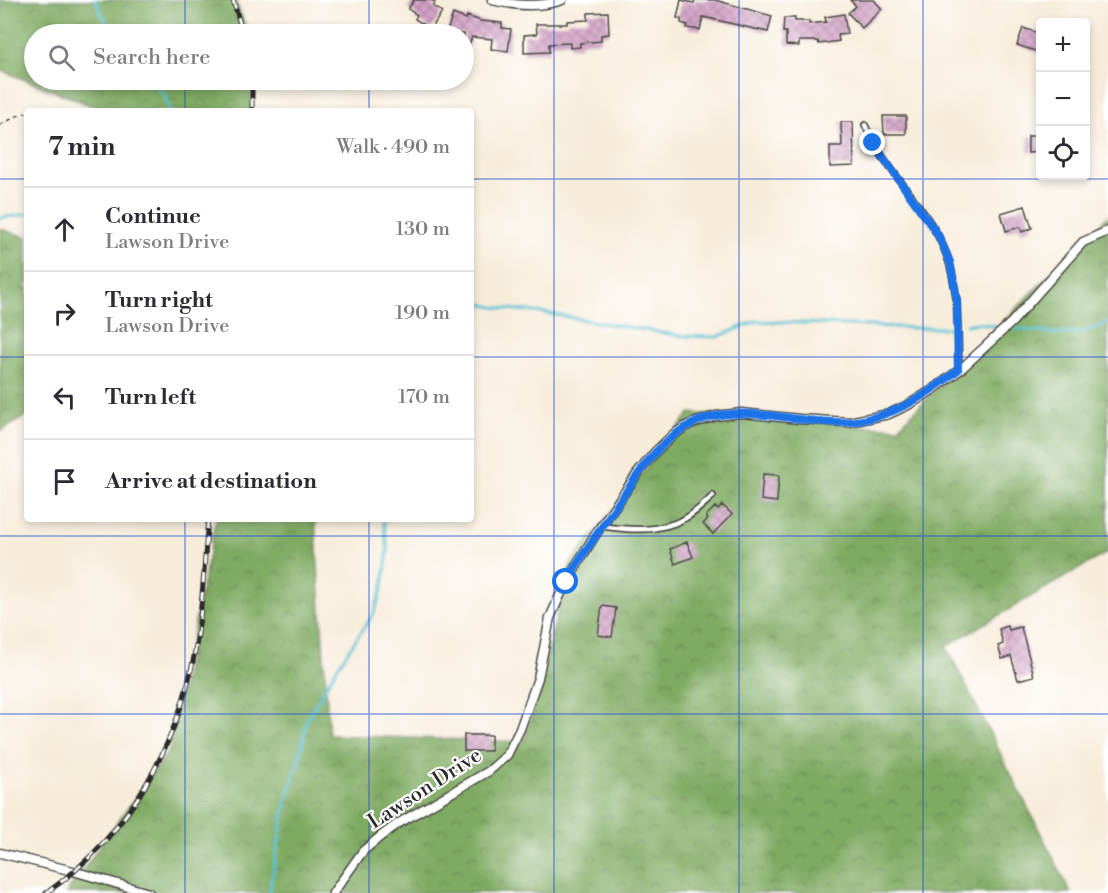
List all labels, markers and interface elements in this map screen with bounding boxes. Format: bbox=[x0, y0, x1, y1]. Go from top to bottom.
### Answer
map controls bbox=[1036, 18, 1090, 180]
button: + bbox=[1036, 18, 1090, 72]
search box bbox=[24, 24, 474, 90]
icon: search bbox=[45, 41, 78, 74]
text: Search here bbox=[93, 44, 210, 71]
button: − bbox=[1036, 72, 1090, 126]
button: locate bbox=[1036, 126, 1090, 180]
route end bbox=[859, 129, 885, 155]
text: 7 min bbox=[48, 131, 115, 163]
text: Walk · 490 m bbox=[336, 135, 450, 160]
text: Continue bbox=[105, 203, 201, 230]
icon: ahead bbox=[48, 213, 81, 246]
text: 130 m bbox=[395, 217, 450, 242]
text: Lawson Drive bbox=[105, 230, 229, 255]
text: Turn right bbox=[105, 287, 213, 314]
icon: right bbox=[48, 297, 81, 330]
text: 190 m bbox=[395, 301, 450, 326]
text: Lawson Drive bbox=[105, 314, 229, 339]
icon: left bbox=[48, 381, 81, 414]
text: Turn left bbox=[105, 384, 196, 411]
text: 170 m bbox=[398, 385, 450, 410]
icon: arrive bbox=[48, 465, 81, 498]
text: Arrive at destination bbox=[105, 468, 317, 495]
route start bbox=[552, 568, 578, 594]
street label: Lawson Drive bbox=[363, 743, 487, 835]

